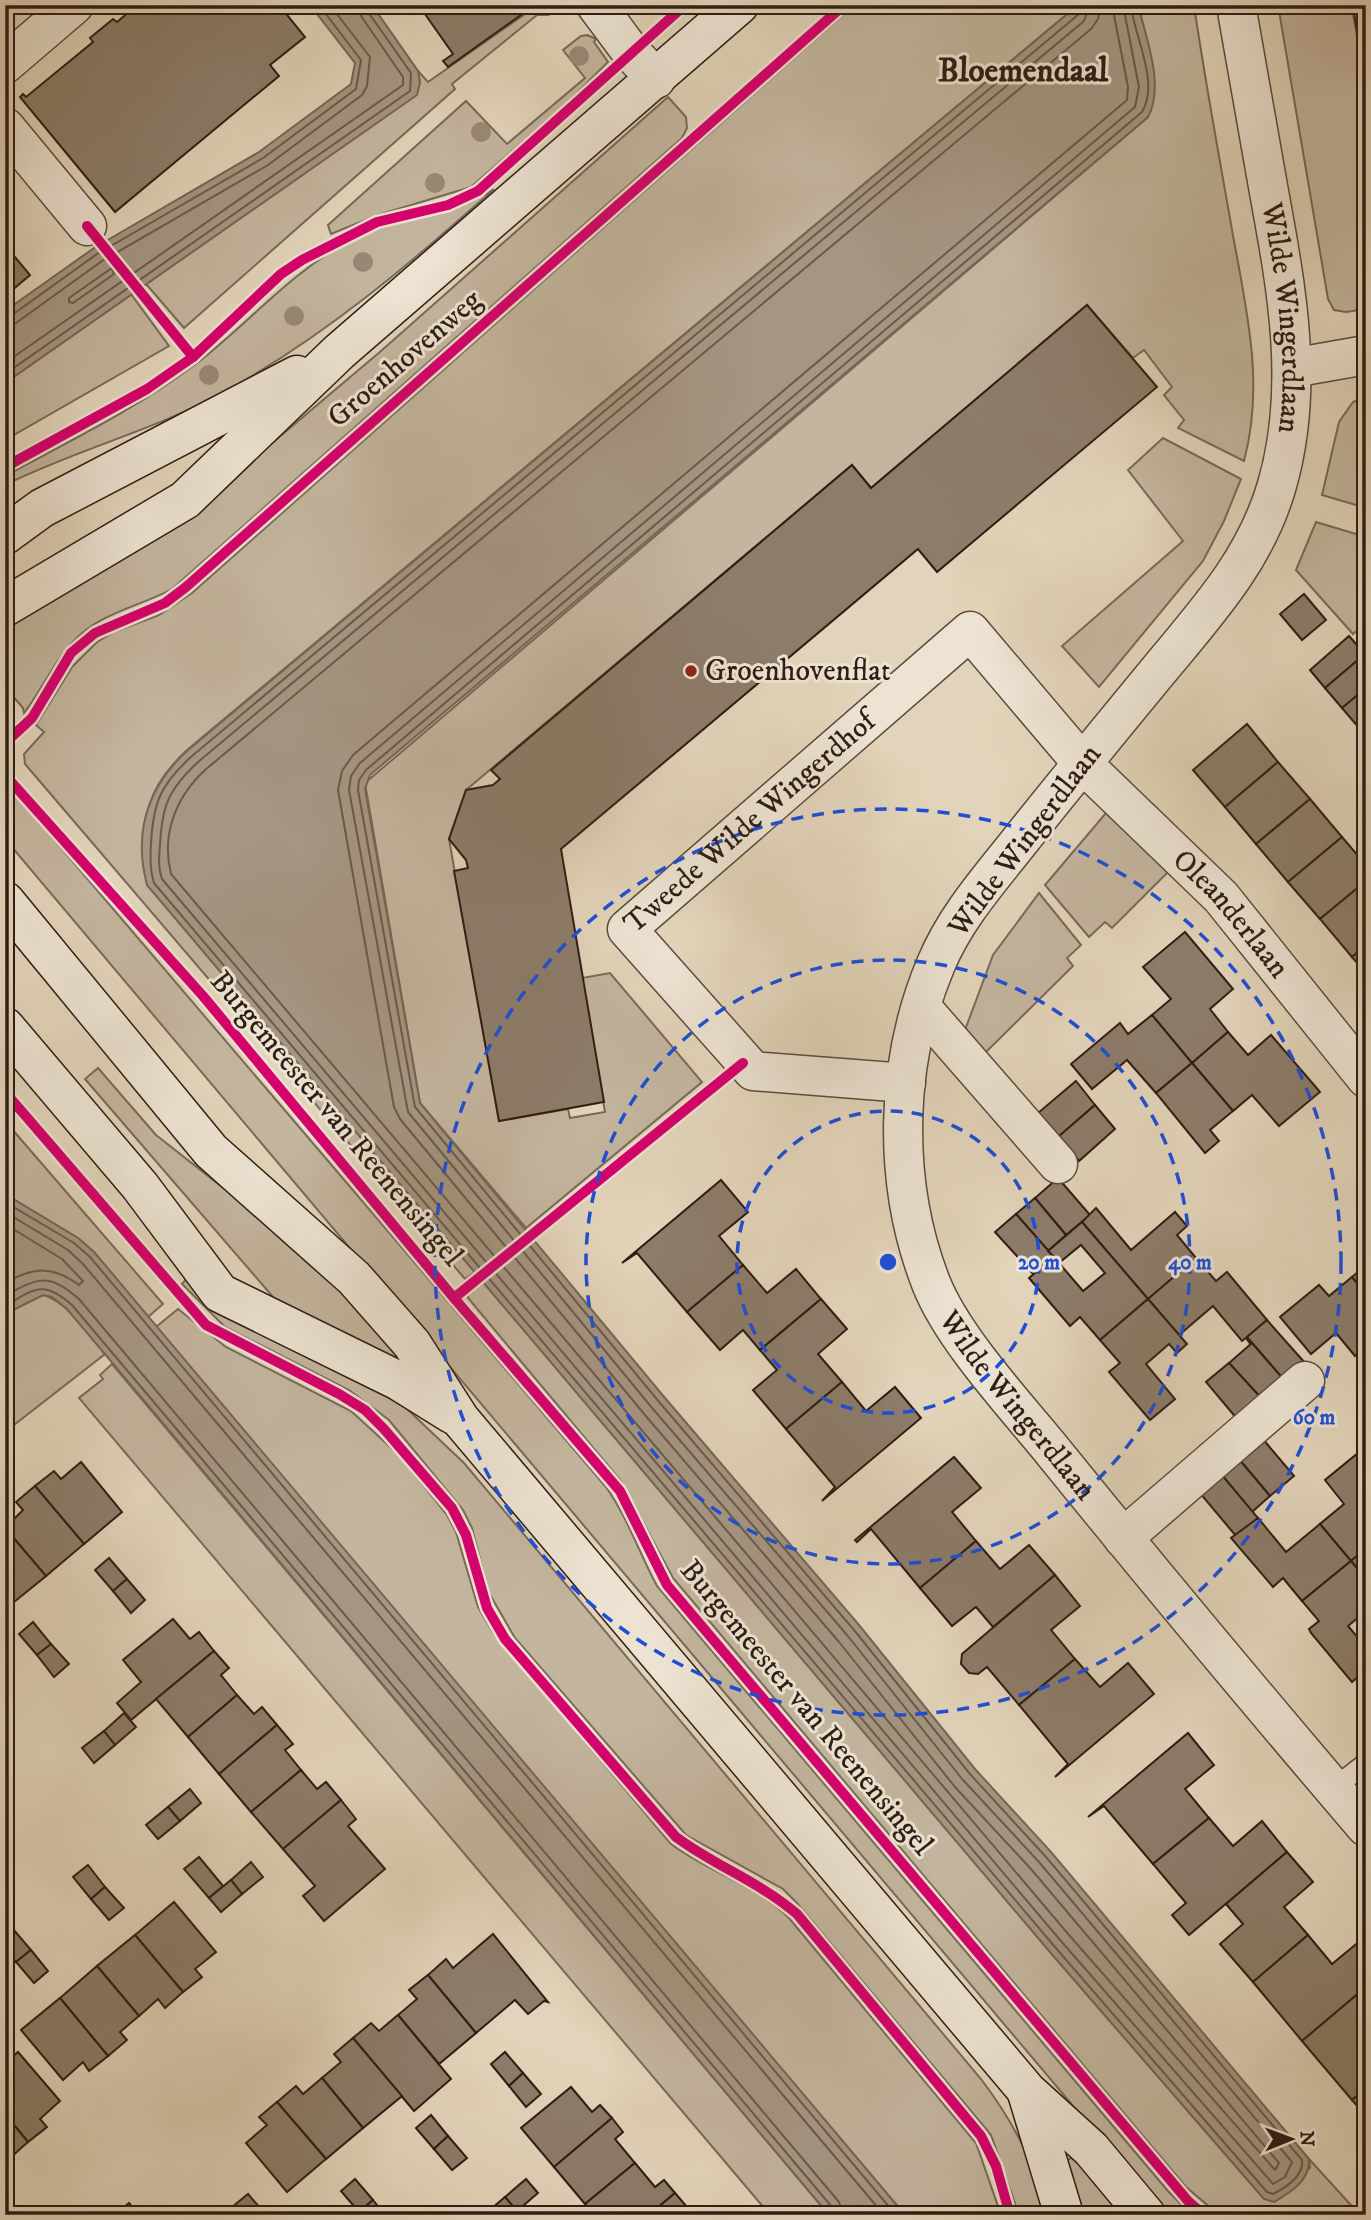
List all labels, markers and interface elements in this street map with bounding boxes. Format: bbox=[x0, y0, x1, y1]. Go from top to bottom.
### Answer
district label: Bloemendaal bbox=[938, 51, 1109, 92]
street label: Wilde Wingerdlaan bbox=[1253, 199, 1310, 436]
street label: Groenhovenweg bbox=[320, 282, 490, 436]
place label: Groenhovenflat bbox=[705, 653, 891, 690]
marker: Groenhovenflat bbox=[683, 663, 699, 679]
street label: Tweede Wilde Wingerdhof bbox=[616, 700, 887, 942]
street label: Wilde Wingerdlaan bbox=[940, 737, 1110, 946]
street label: Oleanderlaan bbox=[1165, 842, 1297, 986]
street label: Burgemeester van Reenensingel bbox=[201, 964, 471, 1274]
centre of rings bbox=[876, 1250, 900, 1274]
text: 20 m bbox=[1018, 1250, 1060, 1276]
text: 40 m bbox=[1168, 1250, 1212, 1276]
street label: Wilde Wingerdlaan bbox=[930, 1303, 1104, 1508]
text: 60 m bbox=[1293, 1405, 1335, 1431]
street label: Burgemeester van Reenensingel bbox=[671, 1553, 941, 1863]
north arrow bbox=[1256, 2104, 1326, 2174]
text: N bbox=[1295, 2131, 1318, 2147]

